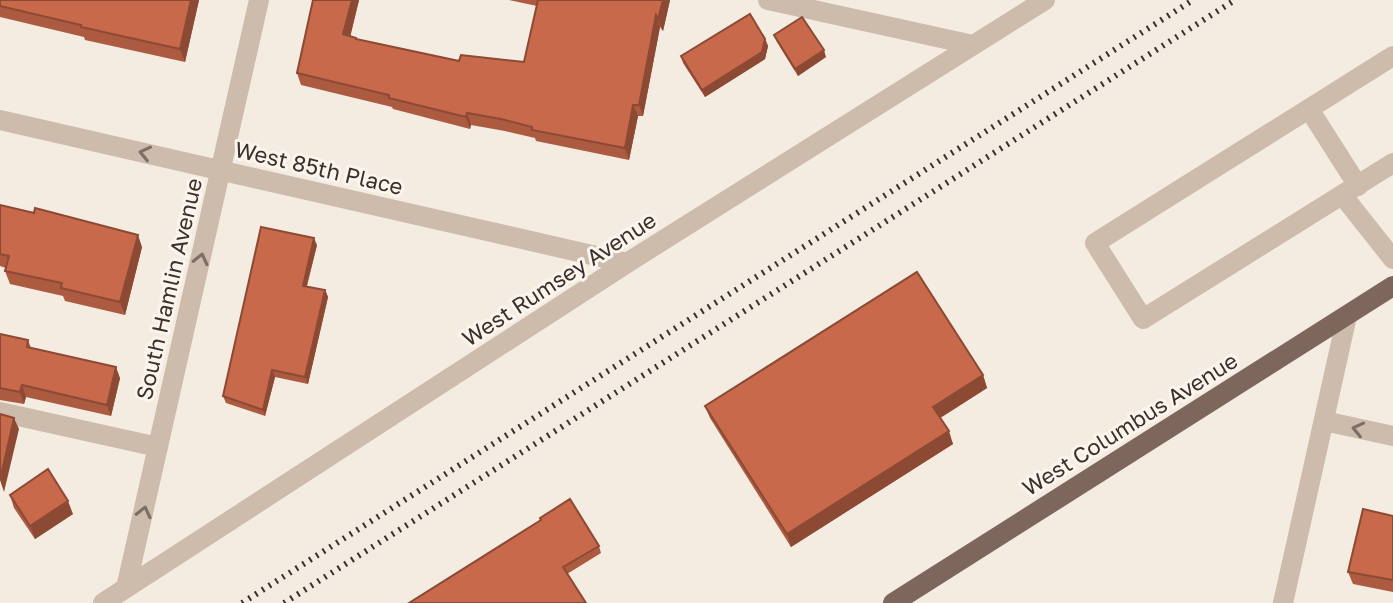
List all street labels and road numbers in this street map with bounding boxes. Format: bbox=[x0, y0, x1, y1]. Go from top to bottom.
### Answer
street label: West 85th Place bbox=[232, 135, 406, 200]
street label: South Hamlin Avenue bbox=[130, 175, 207, 402]
street label: West Rumsey Avenue bbox=[457, 206, 661, 351]
street label: West Columbus Avenue bbox=[1017, 346, 1242, 501]

